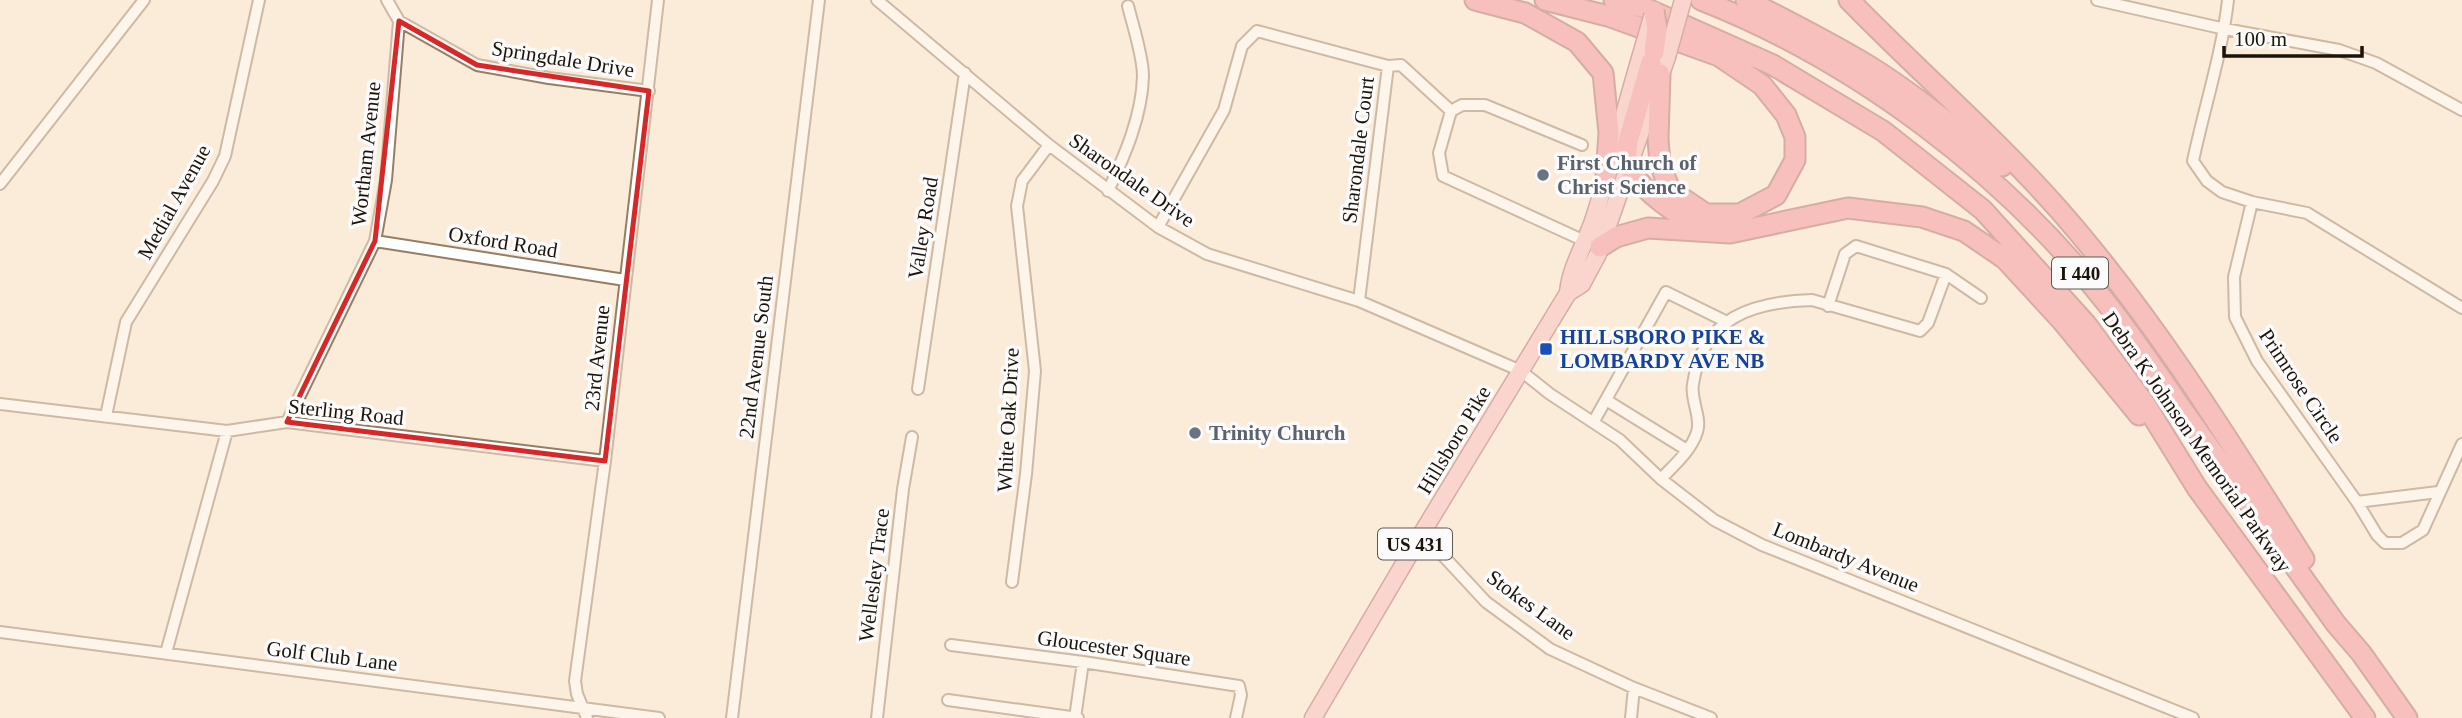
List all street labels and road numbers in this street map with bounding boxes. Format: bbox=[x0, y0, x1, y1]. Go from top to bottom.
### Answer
street label: Springdale Drive bbox=[490, 36, 636, 82]
street label: Sharondale Court bbox=[1337, 75, 1379, 225]
street label: Wortham Avenue bbox=[346, 80, 386, 228]
street label: Sharondale Drive bbox=[1065, 128, 1199, 232]
street label: Medial Avenue bbox=[133, 141, 215, 263]
street label: Valley Road bbox=[903, 175, 943, 281]
street label: Oxford Road bbox=[447, 222, 560, 263]
road number: I 440 bbox=[2052, 258, 2108, 288]
street label: 22nd Avenue South bbox=[734, 274, 778, 440]
street label: 23rd Avenue bbox=[580, 304, 614, 412]
street label: Debra K Johnson Memorial Parkway bbox=[2098, 307, 2297, 577]
street label: Primrose Circle bbox=[2254, 324, 2348, 448]
street label: White Oak Drive bbox=[992, 347, 1024, 493]
street label: Hillsboro Pike bbox=[1412, 382, 1496, 498]
street label: Sterling Road bbox=[287, 394, 405, 430]
street label: Wellesley Trace bbox=[854, 507, 894, 643]
street label: Lombardy Avenue bbox=[1769, 517, 1923, 597]
road number: US 431 bbox=[1378, 528, 1452, 559]
street label: Stokes Lane bbox=[1482, 565, 1580, 645]
street label: Gloucester Square bbox=[1036, 625, 1192, 671]
street label: Golf Club Lane bbox=[265, 636, 399, 676]

